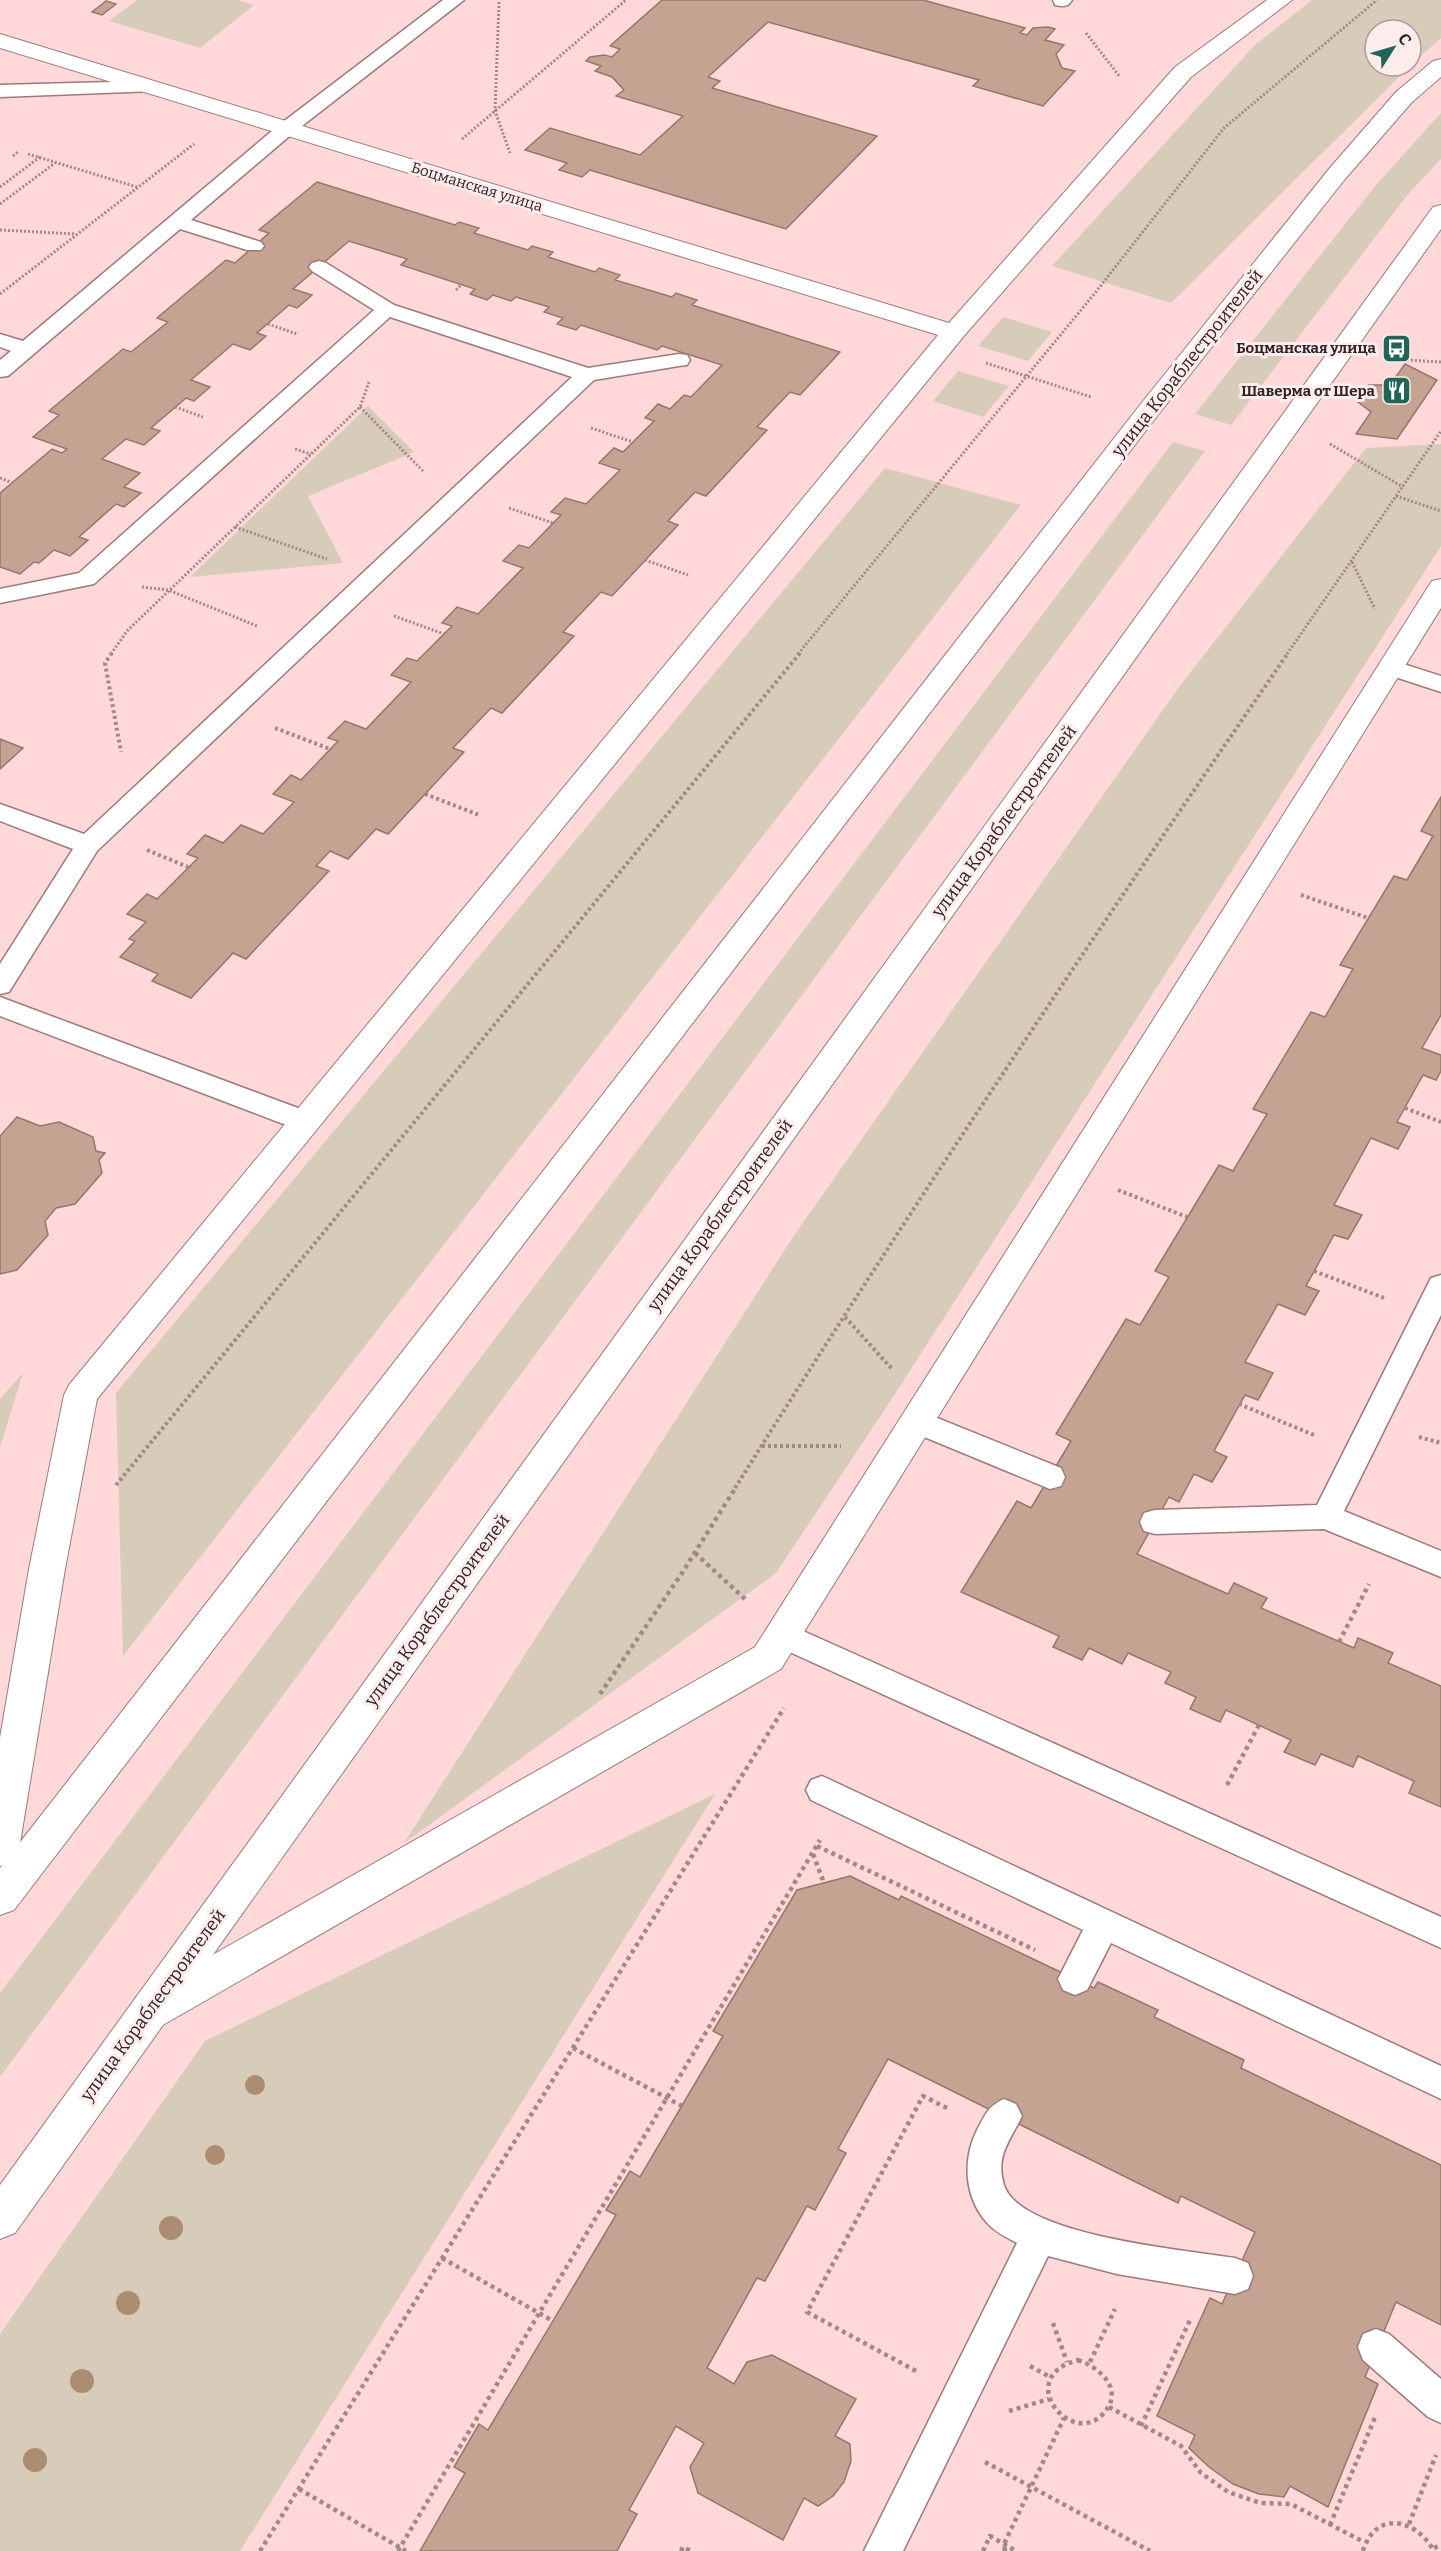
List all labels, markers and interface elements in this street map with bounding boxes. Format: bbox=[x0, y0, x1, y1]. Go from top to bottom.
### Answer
north arrow bbox=[1363, 18, 1423, 78]
text: С bbox=[1394, 30, 1415, 49]
street label: Боцманская улица bbox=[409, 158, 545, 216]
street label: улица Кораблестроителей bbox=[1106, 265, 1267, 462]
bus stop icon: Боцманская улица bbox=[1381, 332, 1413, 364]
place label: Боцманская улица bbox=[1236, 339, 1377, 357]
restaurant icon: Шаверма от Шера bbox=[1380, 375, 1412, 407]
place label: Шаверма от Шера bbox=[1241, 382, 1376, 400]
street label: улица Кораблестроителей bbox=[926, 721, 1081, 922]
street label: улица Кораблестроителей bbox=[642, 1115, 797, 1316]
street label: улица Кораблестроителей bbox=[359, 1510, 514, 1711]
street label: улица Кораблестроителей bbox=[75, 1905, 230, 2106]

